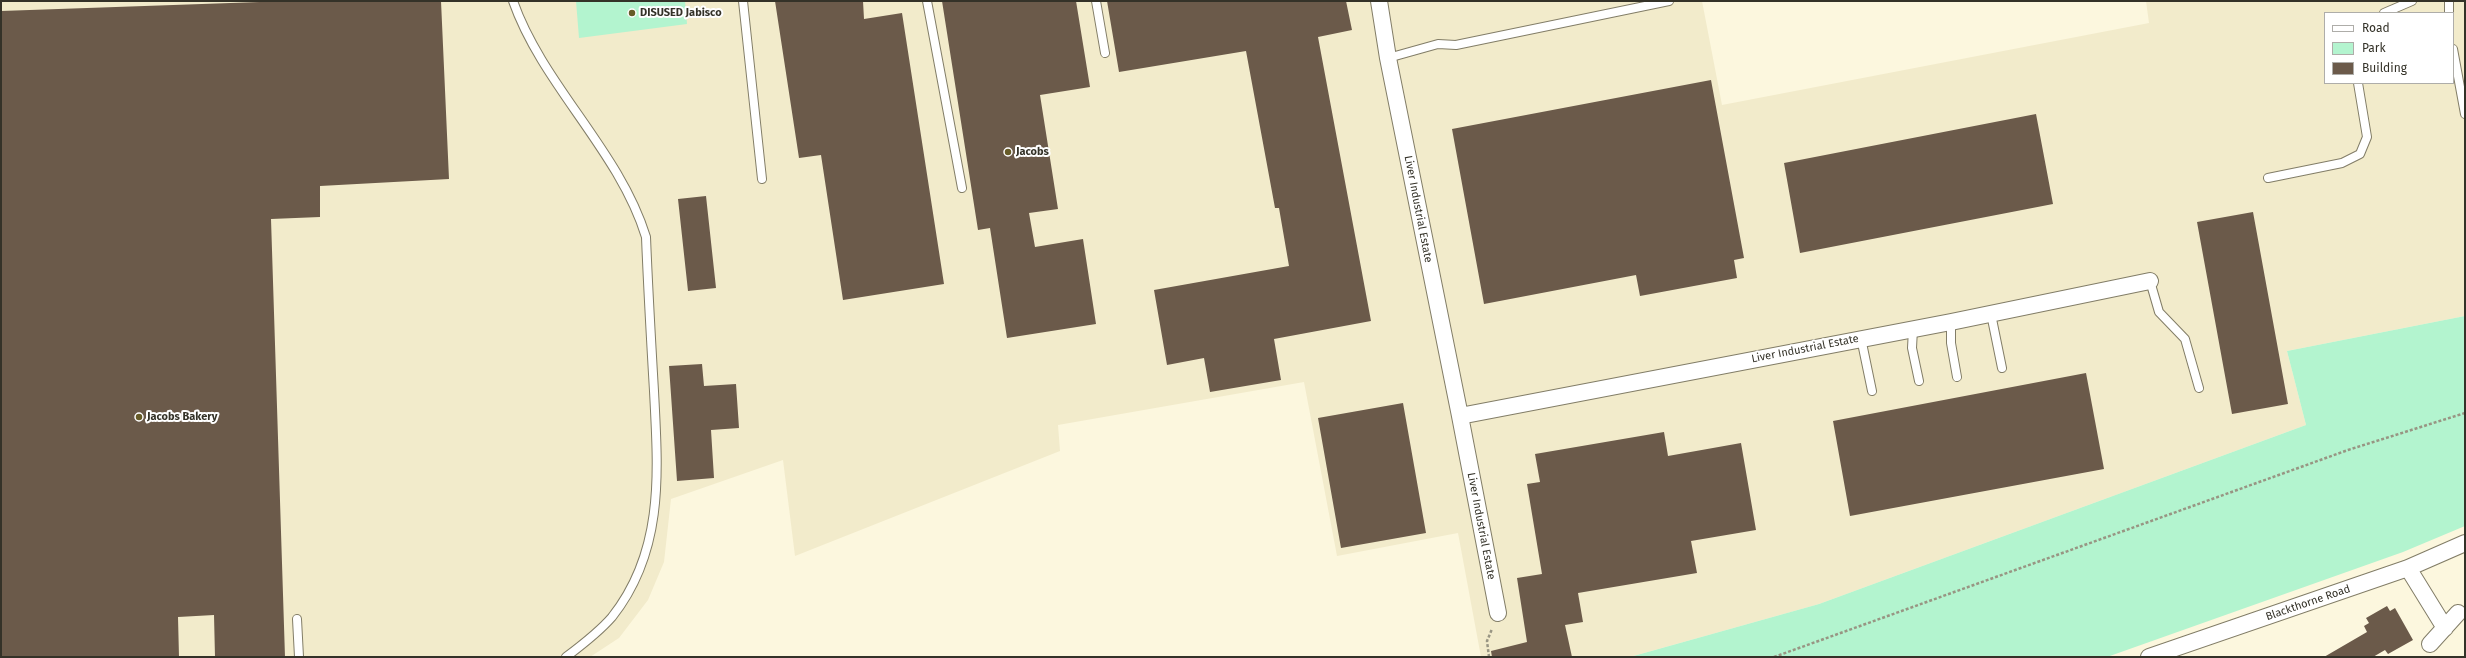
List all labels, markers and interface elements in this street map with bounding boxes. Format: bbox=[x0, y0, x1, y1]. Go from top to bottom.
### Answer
place label: DISUSED Jabisco bbox=[640, 6, 722, 20]
marker: DISUSED Jabisco bbox=[627, 8, 637, 18]
legend bbox=[2324, 12, 2454, 84]
text: Road bbox=[2362, 21, 2390, 35]
text: Park bbox=[2362, 41, 2386, 55]
text: Building bbox=[2362, 61, 2407, 75]
place label: Jacobs bbox=[1016, 145, 1049, 159]
marker: Jacobs bbox=[1003, 147, 1013, 157]
street label: Liver Industrial Estate bbox=[1401, 154, 1435, 264]
street label: Liver Industrial Estate bbox=[1750, 332, 1860, 366]
place label: Jacobs Bakery bbox=[147, 410, 217, 424]
marker: Jacobs Bakery bbox=[134, 412, 144, 422]
street label: Liver Industrial Estate bbox=[1464, 471, 1498, 581]
street label: Blackthorne Road bbox=[2264, 582, 2352, 624]

